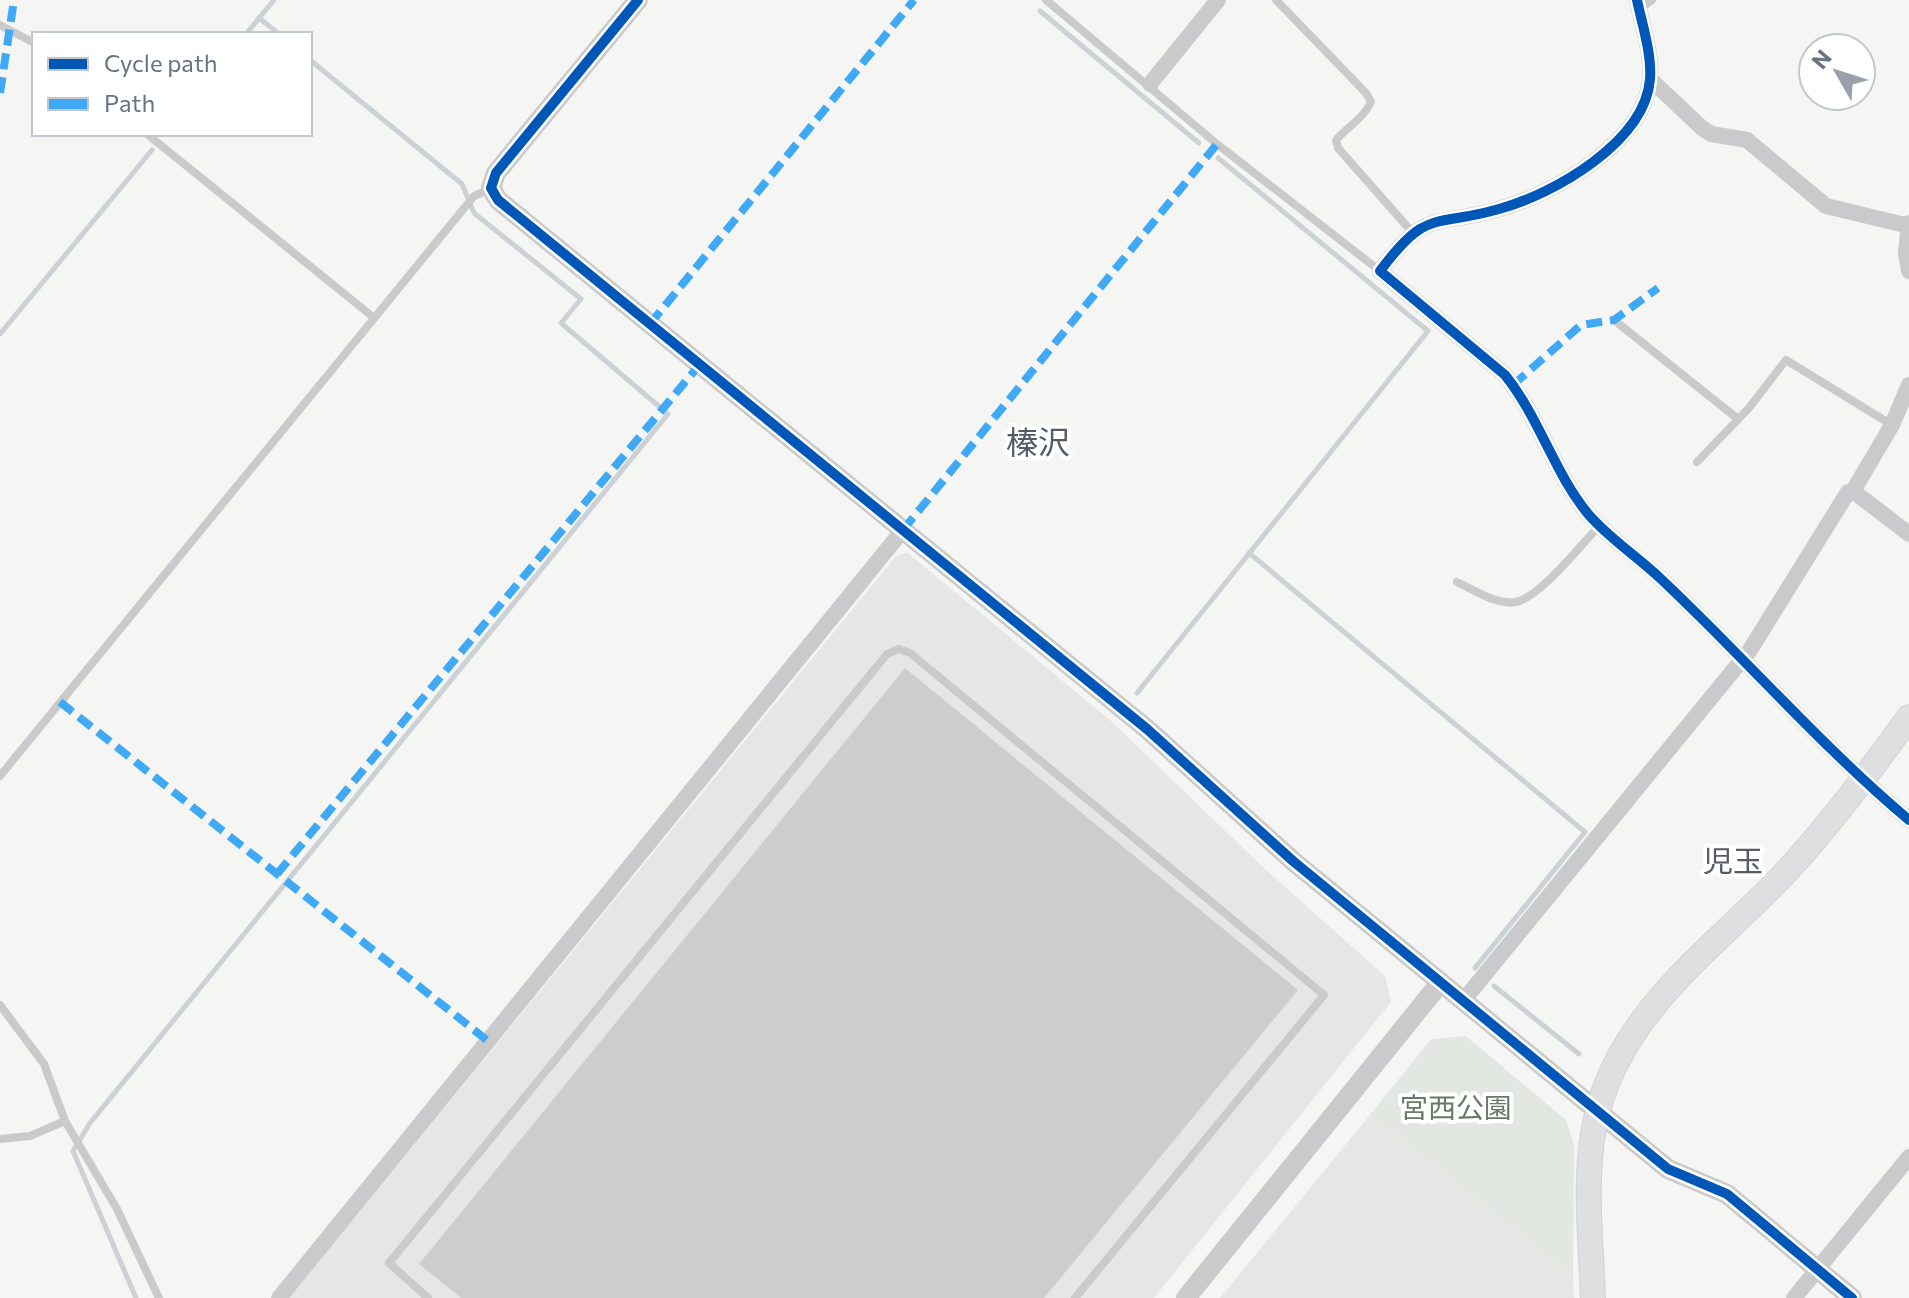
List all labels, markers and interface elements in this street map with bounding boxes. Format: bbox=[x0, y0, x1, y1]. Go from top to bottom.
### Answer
legend bbox=[32, 32, 312, 136]
north arrow bbox=[1797, 32, 1877, 112]
text: N bbox=[1805, 44, 1837, 74]
text: Cycle path bbox=[104, 48, 218, 77]
text: Path bbox=[104, 88, 155, 117]
district label: 榛沢 bbox=[1006, 421, 1070, 461]
district label: 児玉 bbox=[1703, 841, 1763, 878]
park label: 宮西公園 bbox=[1400, 1090, 1512, 1124]

